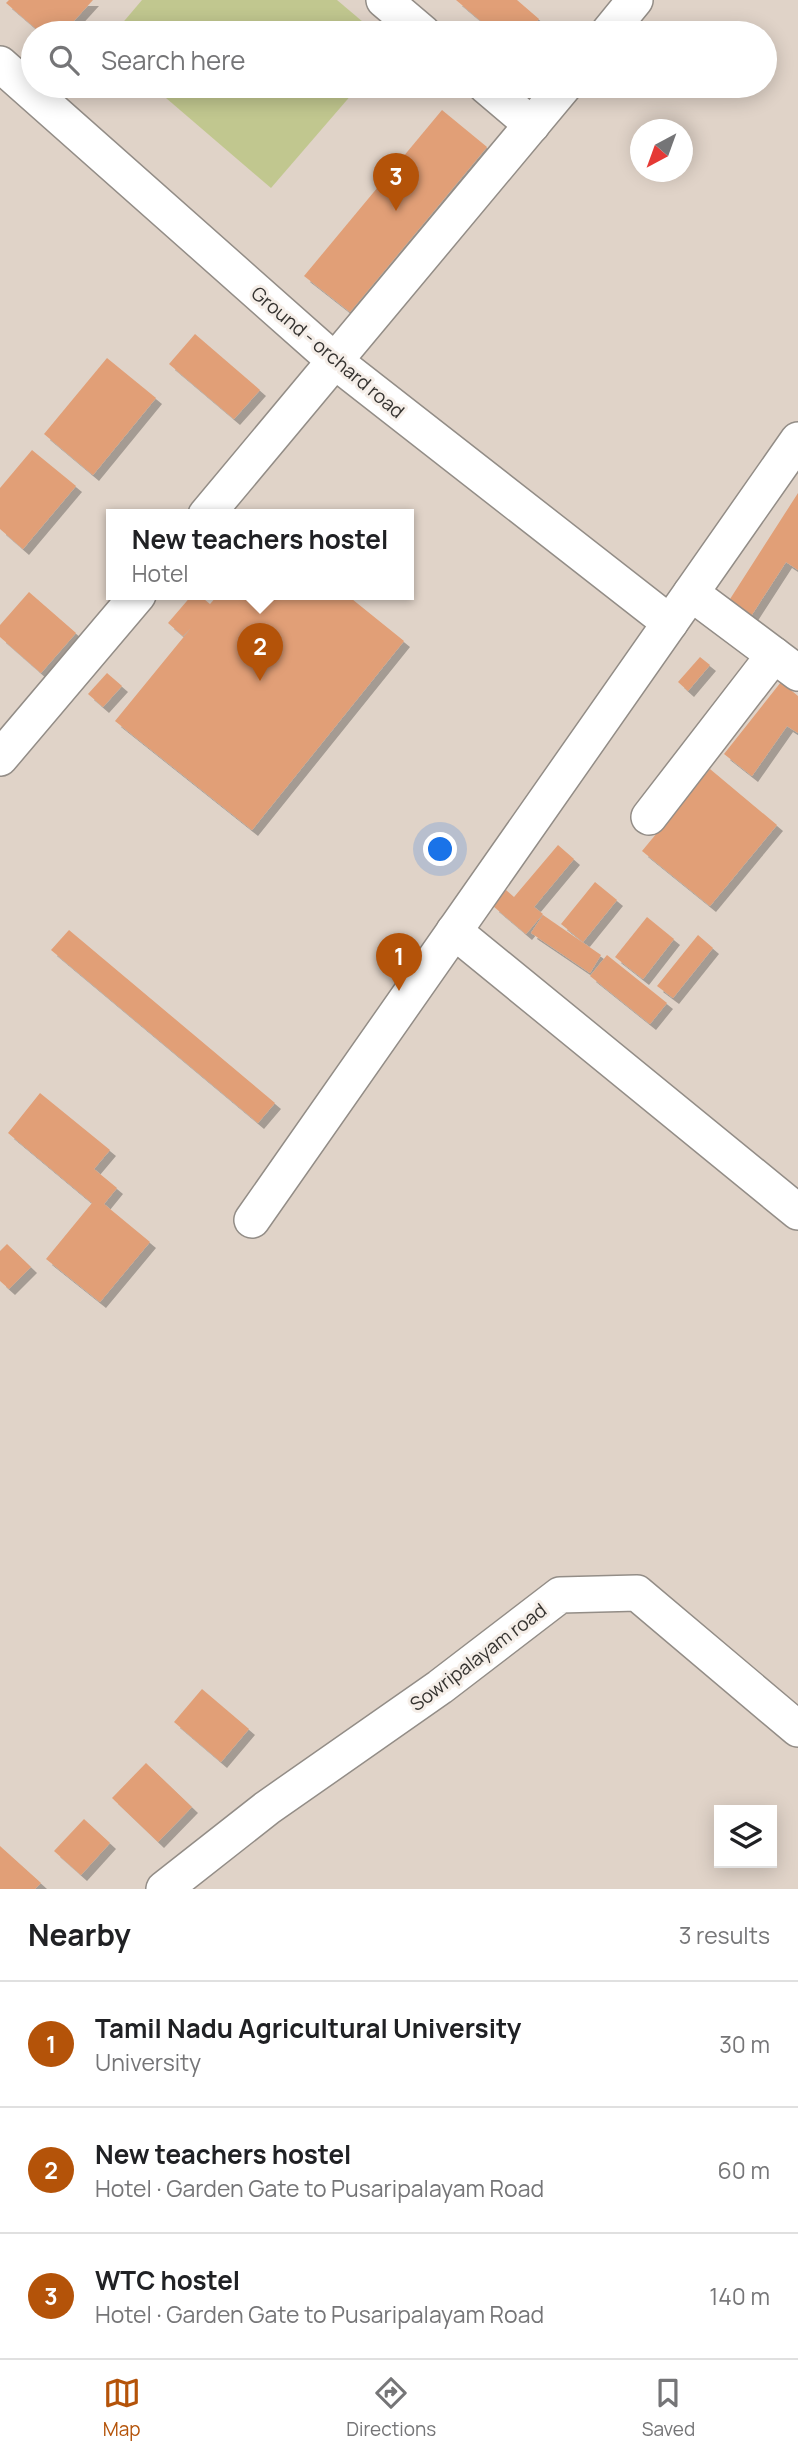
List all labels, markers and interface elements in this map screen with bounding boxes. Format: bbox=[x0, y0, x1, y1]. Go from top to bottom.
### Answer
search box bbox=[21, 21, 777, 98]
icon: search bbox=[45, 41, 83, 79]
text: Search here bbox=[101, 42, 246, 78]
north arrow bbox=[630, 119, 693, 182]
pin: 3 bbox=[373, 153, 419, 211]
street label: Ground - orchard road bbox=[246, 280, 410, 424]
popup bbox=[106, 509, 414, 600]
text: New teachers hostel bbox=[132, 521, 388, 557]
text: Hotel bbox=[132, 557, 189, 589]
pin: 2 bbox=[237, 623, 283, 681]
your location bbox=[423, 832, 457, 866]
pin: 1 bbox=[376, 933, 422, 991]
street label: Sowripalayam road bbox=[404, 1597, 552, 1717]
map controls bbox=[714, 1805, 777, 1868]
button: layers bbox=[714, 1805, 777, 1868]
text: Nearby bbox=[28, 1914, 131, 1955]
text: 3 results bbox=[679, 1919, 770, 1951]
text: Tamil Nadu Agricultural University bbox=[95, 2010, 521, 2046]
text: 1 bbox=[46, 2028, 56, 2060]
text: 30 m bbox=[719, 2028, 770, 2060]
text: University bbox=[95, 2046, 201, 2078]
text: New teachers hostel bbox=[95, 2136, 351, 2172]
text: 2 bbox=[44, 2154, 58, 2186]
text: 60 m bbox=[718, 2154, 770, 2186]
text: Hotel · Garden Gate to Pusaripalayam Road bbox=[95, 2172, 544, 2204]
text: WTC hostel bbox=[95, 2262, 240, 2298]
text: 3 bbox=[44, 2280, 58, 2312]
text: 140 m bbox=[709, 2280, 770, 2312]
text: Hotel · Garden Gate to Pusaripalayam Road bbox=[95, 2298, 544, 2330]
tab: Map bbox=[103, 2374, 141, 2442]
tab: Directions bbox=[346, 2374, 436, 2442]
tab: Saved bbox=[642, 2374, 695, 2442]

